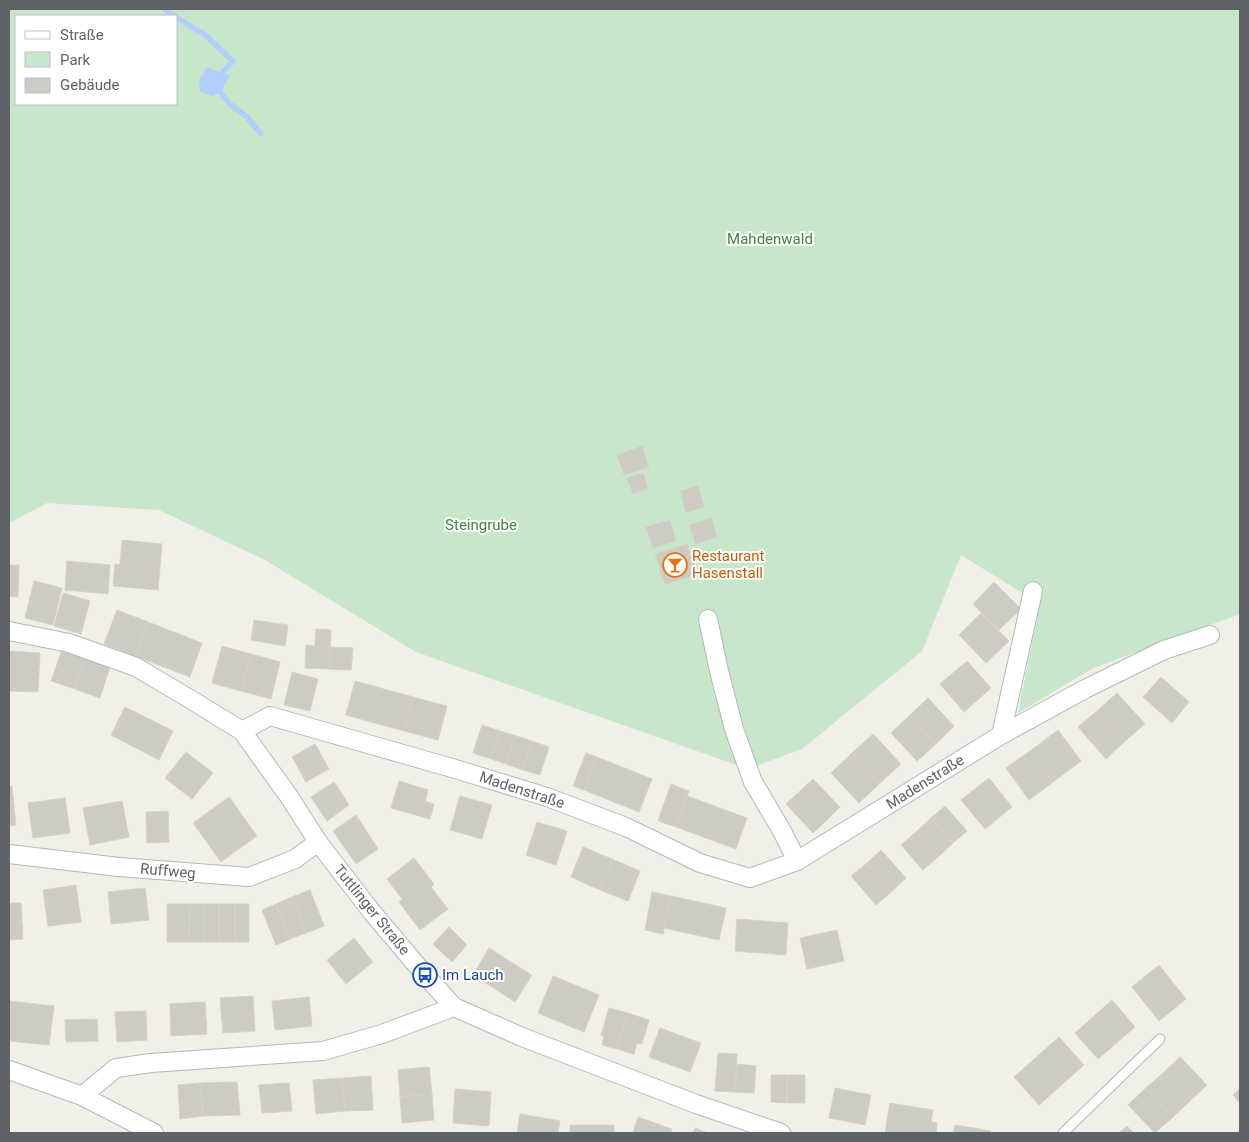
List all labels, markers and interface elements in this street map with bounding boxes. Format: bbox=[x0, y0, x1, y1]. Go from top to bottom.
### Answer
legend bbox=[15, 15, 178, 105]
text: Straße bbox=[60, 26, 104, 44]
text: Park bbox=[60, 51, 91, 69]
text: Gebäude bbox=[60, 76, 119, 94]
park label: Mahdenwald bbox=[727, 230, 813, 248]
park label: Steingrube bbox=[445, 516, 517, 534]
place label: Restaurant Hasenstall bbox=[692, 547, 765, 582]
bar icon: Restaurant Hasenstall bbox=[662, 552, 688, 578]
street label: Madenstraße bbox=[883, 751, 967, 813]
street label: Madenstraße bbox=[477, 768, 567, 812]
street label: Ruffweg bbox=[140, 860, 196, 882]
street label: Tuttlinger Straße bbox=[330, 861, 414, 959]
bus stop icon: Im Lauch bbox=[412, 962, 438, 988]
place label: Im Lauch bbox=[442, 966, 504, 984]

